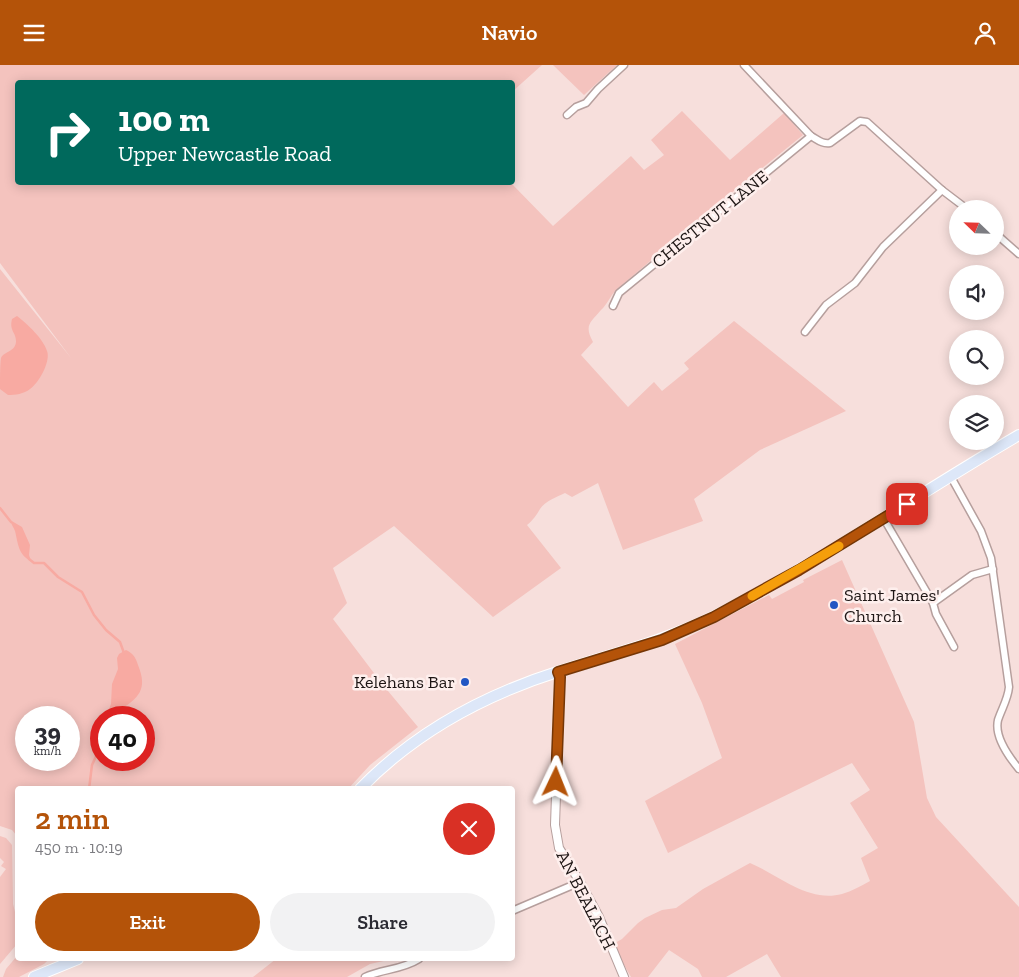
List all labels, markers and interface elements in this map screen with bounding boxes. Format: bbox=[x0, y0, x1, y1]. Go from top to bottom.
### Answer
icon: menu bbox=[20, 19, 48, 47]
text: Navio bbox=[482, 19, 537, 46]
icon: person bbox=[971, 19, 999, 47]
text: 100 m bbox=[118, 98, 210, 140]
icon: right bbox=[35, 100, 100, 165]
text: Upper Newcastle Road bbox=[118, 140, 331, 167]
street label: CHESTNUT LANE bbox=[647, 165, 773, 273]
north arrow bbox=[949, 200, 1004, 255]
map controls bbox=[949, 200, 1004, 450]
button: sound bbox=[949, 265, 1004, 320]
button: search bbox=[949, 330, 1004, 385]
button: layers bbox=[949, 395, 1004, 450]
pin bbox=[886, 483, 928, 525]
icon: arrive bbox=[893, 490, 921, 518]
place label: Saint James' Church bbox=[844, 584, 940, 627]
marker: Saint James' Church bbox=[828, 599, 840, 611]
place label: Kelehans Bar bbox=[354, 671, 455, 693]
marker: Kelehans Bar bbox=[459, 676, 471, 688]
speed limit sign: 40 bbox=[90, 706, 155, 771]
text: 39 bbox=[34, 717, 61, 747]
text: km/h bbox=[34, 744, 61, 758]
position arrow bbox=[529, 755, 581, 807]
text: 2 min bbox=[35, 801, 109, 837]
button: close bbox=[443, 803, 495, 855]
text: 450 m · 10:19 bbox=[35, 838, 123, 857]
street label: AN BEALACH bbox=[552, 847, 620, 953]
button: Exit bbox=[35, 893, 260, 951]
button: Share bbox=[270, 893, 495, 951]

